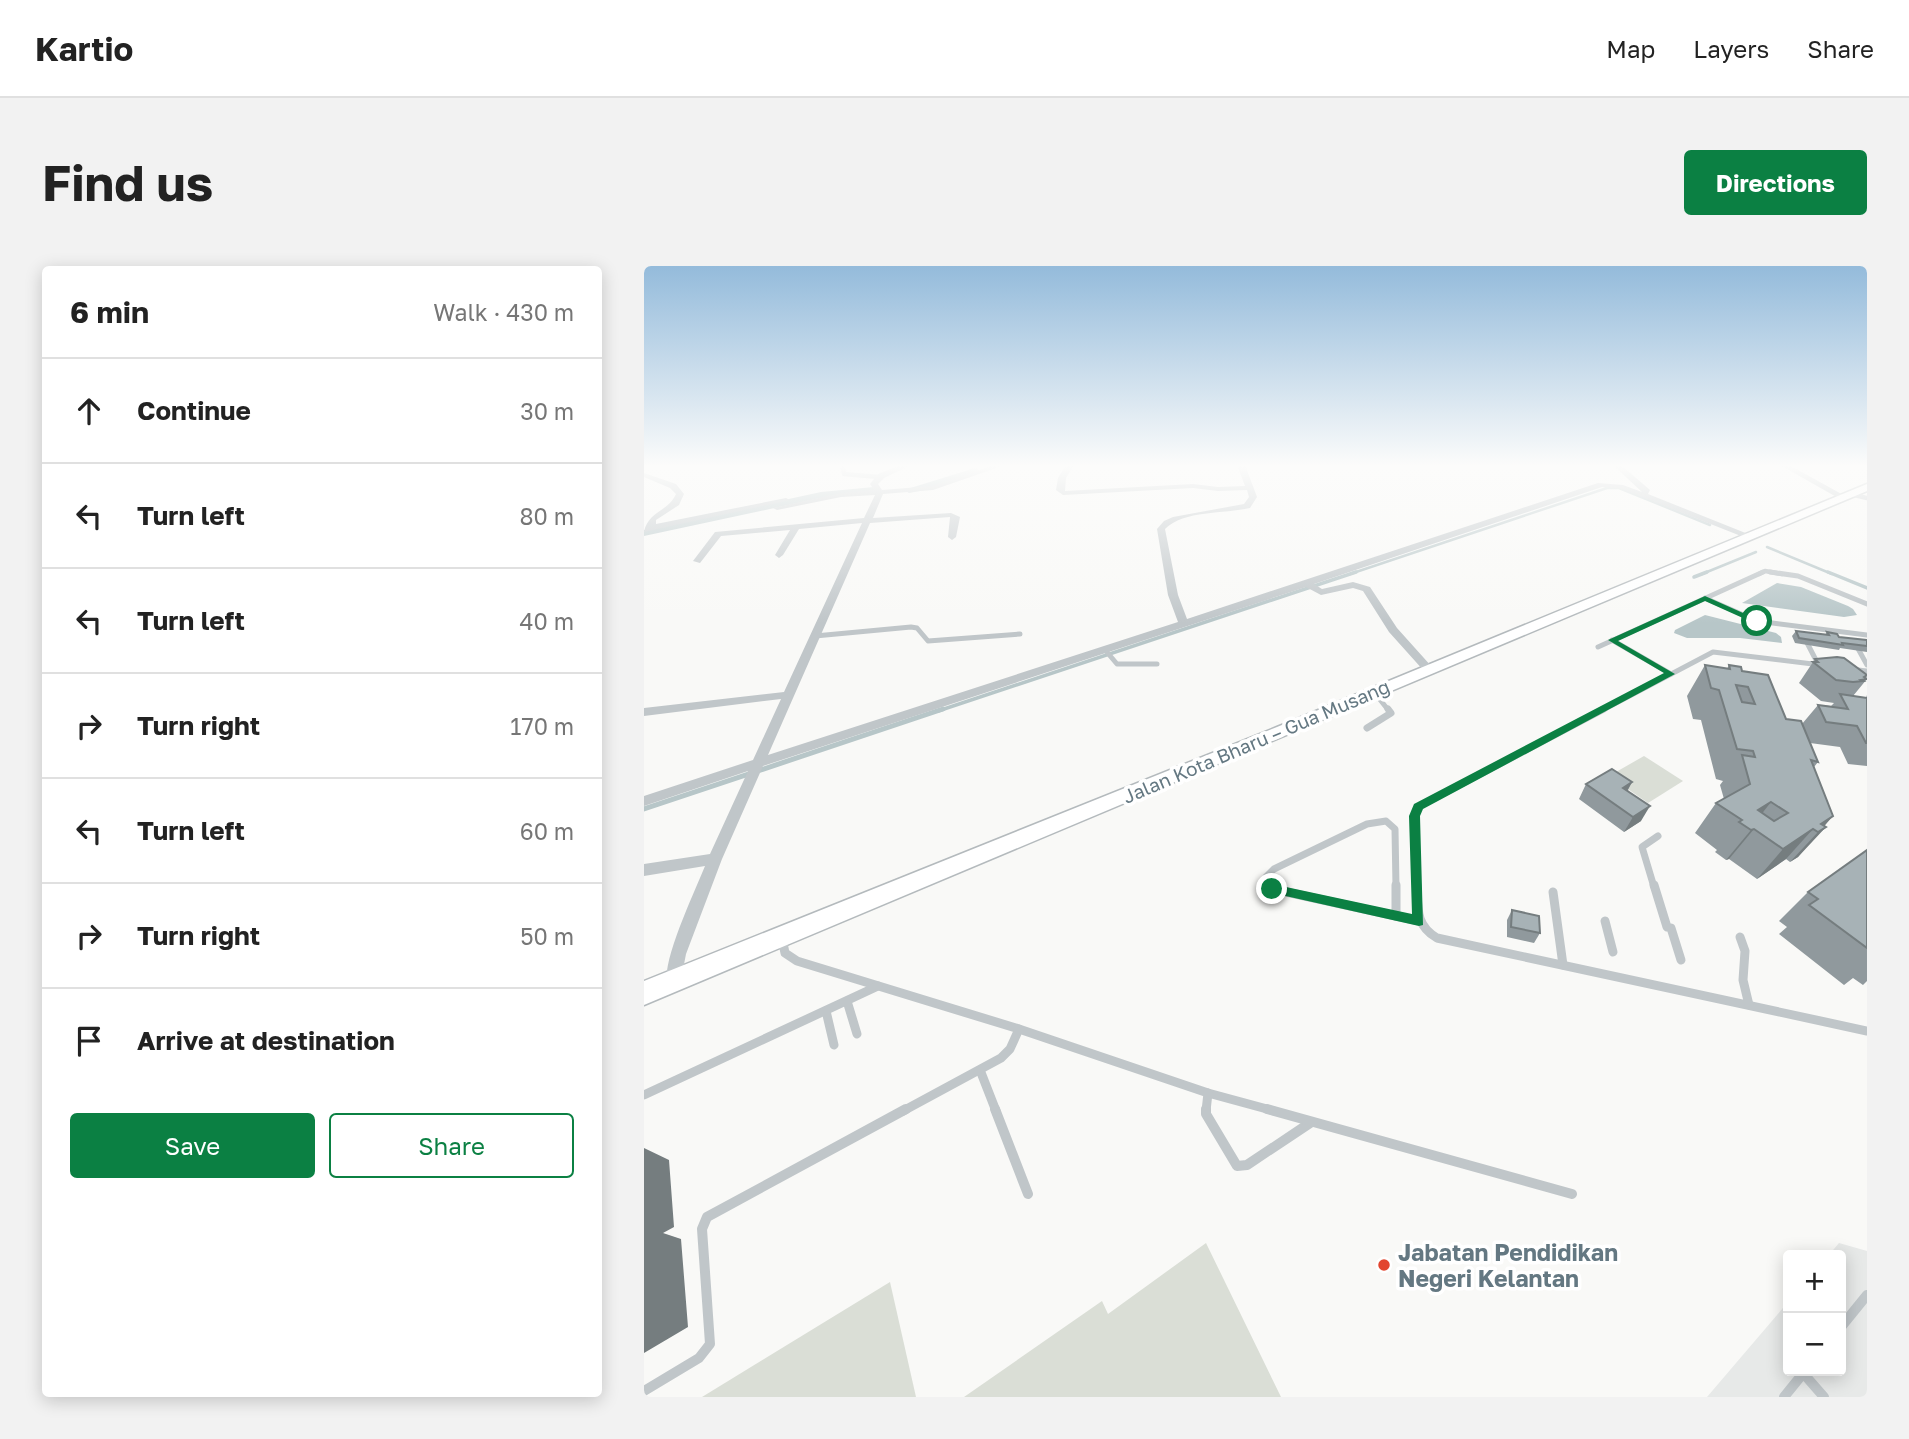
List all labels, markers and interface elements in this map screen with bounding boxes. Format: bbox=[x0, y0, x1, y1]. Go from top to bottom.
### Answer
text: Kartio bbox=[35, 29, 133, 68]
text: Map bbox=[1606, 34, 1655, 63]
text: Layers bbox=[1693, 34, 1769, 63]
text: Share bbox=[1807, 34, 1874, 63]
button: Directions bbox=[1684, 150, 1867, 215]
text: Find us bbox=[42, 153, 213, 212]
text: 6 min bbox=[70, 294, 149, 330]
text: Walk · 430 m bbox=[433, 298, 574, 326]
icon: ahead bbox=[70, 392, 108, 430]
text: Continue bbox=[137, 395, 251, 426]
text: 30 m bbox=[520, 397, 574, 425]
icon: left bbox=[70, 497, 108, 535]
text: Turn left bbox=[137, 500, 245, 531]
text: 80 m bbox=[520, 502, 574, 530]
icon: left bbox=[70, 602, 108, 640]
text: Turn left bbox=[137, 605, 245, 636]
route start bbox=[1741, 605, 1772, 636]
text: 40 m bbox=[520, 607, 574, 635]
street label: Jalan Kota Bharu – Gua Musang bbox=[1119, 674, 1393, 808]
icon: right bbox=[70, 707, 108, 745]
text: Turn right bbox=[137, 710, 260, 741]
text: 170 m bbox=[510, 712, 574, 740]
icon: left bbox=[70, 812, 108, 850]
text: Turn left bbox=[137, 815, 245, 846]
text: 60 m bbox=[520, 817, 574, 845]
route end bbox=[1256, 873, 1287, 904]
icon: right bbox=[70, 917, 108, 955]
text: Turn right bbox=[137, 920, 260, 951]
text: 50 m bbox=[520, 922, 574, 950]
icon: arrive bbox=[70, 1022, 108, 1060]
text: Arrive at destination bbox=[137, 1025, 395, 1056]
button: Save bbox=[70, 1113, 315, 1178]
button: Share bbox=[329, 1113, 574, 1178]
place label: Jabatan Pendidikan Negeri Kelantan bbox=[1398, 1238, 1618, 1292]
map controls bbox=[1783, 1250, 1846, 1376]
button: + bbox=[1783, 1250, 1846, 1313]
marker: Jabatan Pendidikan Negeri Kelantan bbox=[1376, 1257, 1392, 1273]
button: − bbox=[1783, 1313, 1846, 1376]

